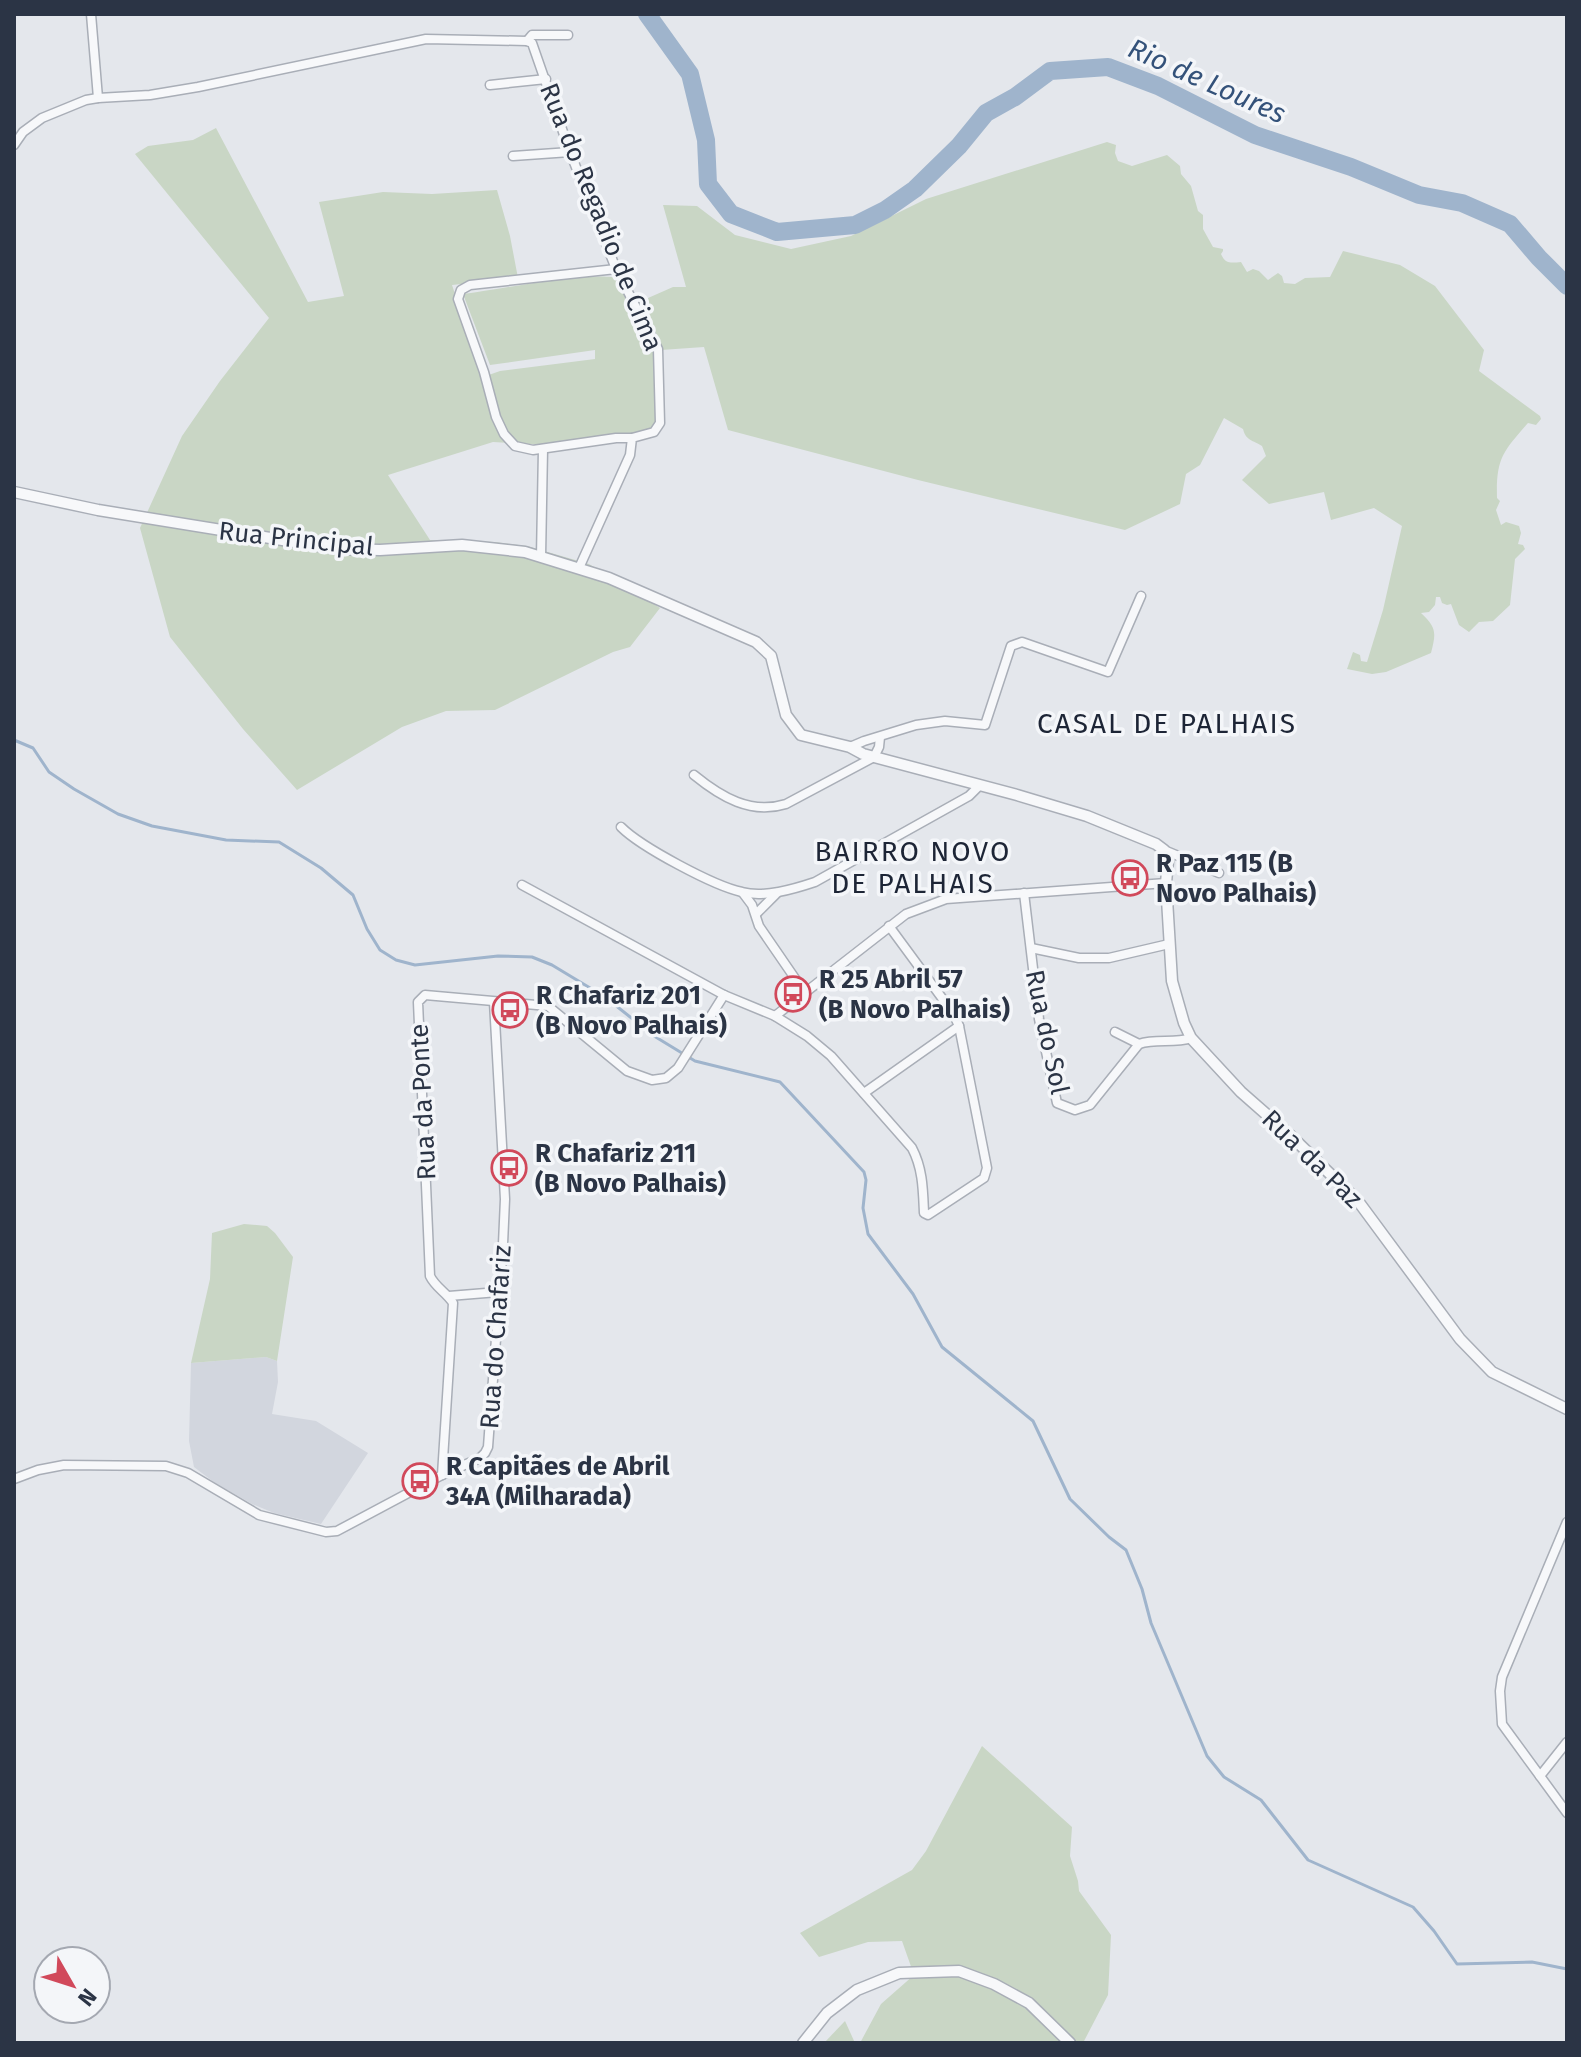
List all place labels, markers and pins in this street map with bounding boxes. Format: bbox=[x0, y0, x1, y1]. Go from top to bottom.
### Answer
place label: R Paz 115 (B Novo Palhais) bbox=[1156, 848, 1316, 909]
bus stop icon: R Paz 115 (B Novo Palhais) bbox=[1111, 859, 1149, 897]
place label: R 25 Abril 57 (B Novo Palhais) bbox=[819, 964, 1010, 1025]
bus stop icon: R 25 Abril 57 (B Novo Palhais) bbox=[774, 975, 812, 1013]
place label: R Chafariz 201 (B Novo Palhais) bbox=[536, 980, 727, 1041]
bus stop icon: R Chafariz 201 (B Novo Palhais) bbox=[491, 991, 529, 1029]
place label: R Chafariz 211 (B Novo Palhais) bbox=[535, 1138, 726, 1199]
bus stop icon: R Chafariz 211 (B Novo Palhais) bbox=[490, 1149, 528, 1187]
place label: R Capitães de Abril 34A (Milharada) bbox=[445, 1451, 670, 1512]
bus stop icon: R Capitães de Abril 34A (Milharada) bbox=[401, 1462, 439, 1500]

